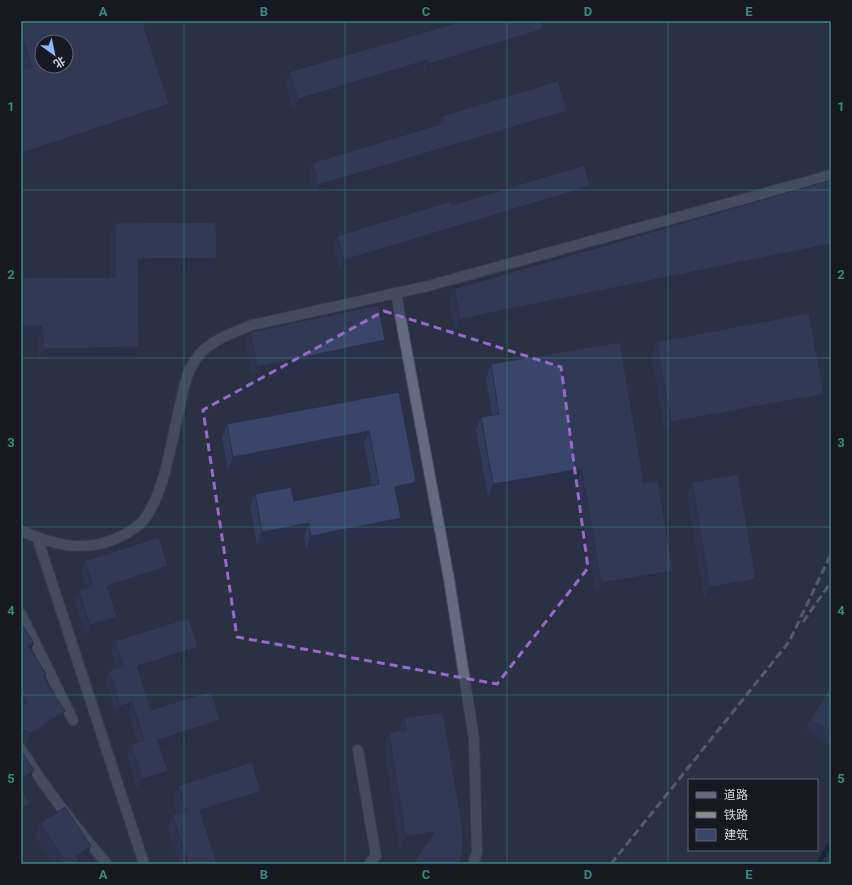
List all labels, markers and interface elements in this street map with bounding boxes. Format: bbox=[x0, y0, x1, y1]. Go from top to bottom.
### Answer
text: A bbox=[99, 4, 108, 19]
text: B bbox=[260, 4, 268, 19]
text: C bbox=[422, 4, 431, 19]
text: D bbox=[584, 4, 592, 19]
text: E bbox=[745, 4, 753, 19]
north arrow bbox=[34, 34, 74, 74]
text: 北 bbox=[51, 54, 67, 70]
text: 1 bbox=[7, 99, 15, 114]
text: 1 bbox=[837, 99, 845, 114]
text: 2 bbox=[7, 267, 15, 282]
text: 2 bbox=[837, 267, 845, 282]
text: 3 bbox=[7, 435, 15, 450]
text: 3 bbox=[837, 435, 845, 450]
text: 4 bbox=[7, 603, 15, 618]
text: 4 bbox=[837, 603, 845, 618]
text: 5 bbox=[7, 771, 15, 786]
text: 5 bbox=[837, 771, 845, 786]
legend bbox=[688, 779, 818, 851]
text: 道路 bbox=[724, 788, 748, 802]
text: 铁路 bbox=[724, 808, 748, 822]
text: 建筑 bbox=[724, 828, 748, 842]
text: A bbox=[99, 867, 108, 882]
text: B bbox=[260, 867, 268, 882]
text: C bbox=[422, 867, 431, 882]
text: D bbox=[584, 867, 592, 882]
text: E bbox=[745, 867, 753, 882]

